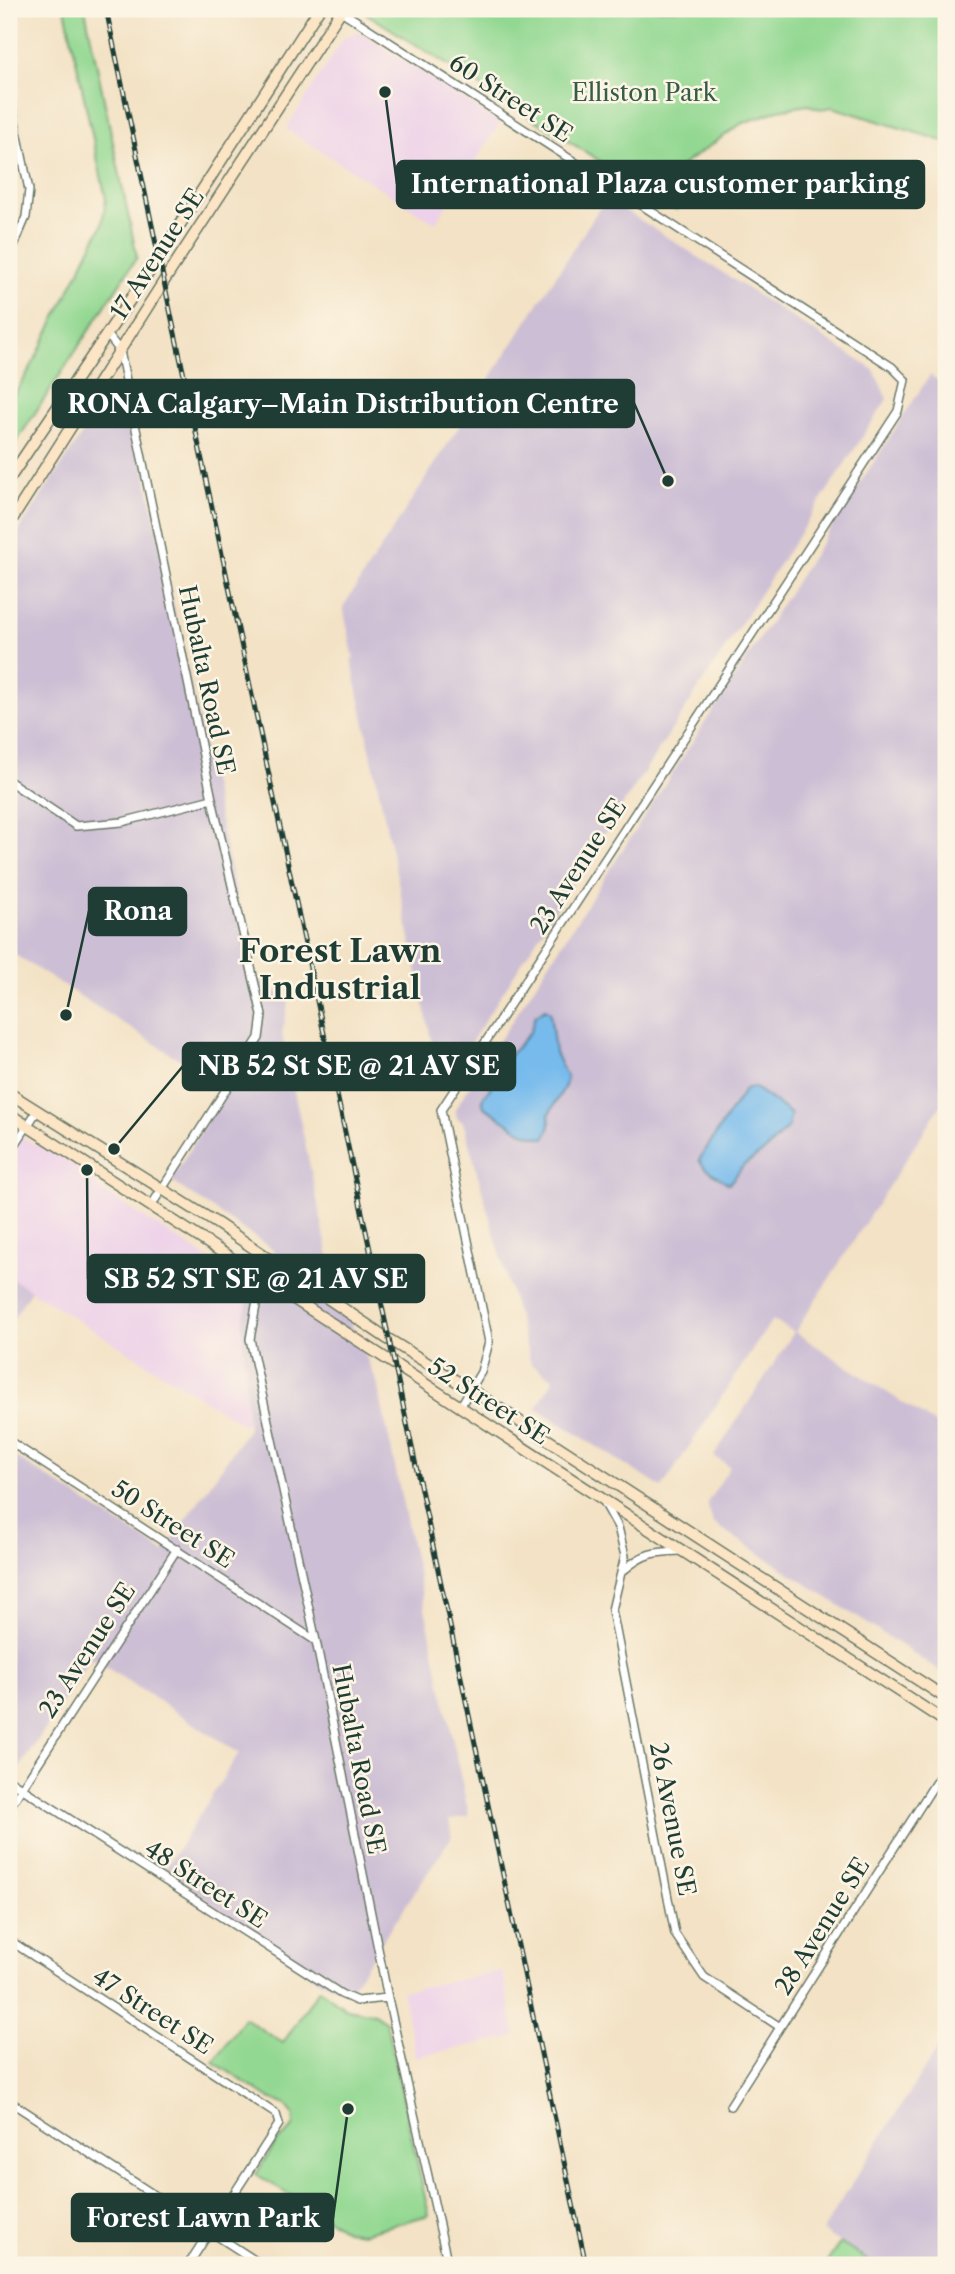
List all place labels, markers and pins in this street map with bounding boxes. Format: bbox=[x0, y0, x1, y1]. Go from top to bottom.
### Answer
callout: International Plaza customer parking bbox=[397, 161, 924, 208]
callout: RONA Calgary–Main Distribution Centre bbox=[53, 380, 634, 427]
callout: Rona bbox=[89, 888, 186, 935]
callout: NB 52 St SE @ 21 AV SE bbox=[183, 1043, 515, 1090]
callout: SB 52 ST SE @ 21 AV SE bbox=[88, 1255, 424, 1302]
callout: Forest Lawn Park bbox=[72, 2194, 333, 2241]

